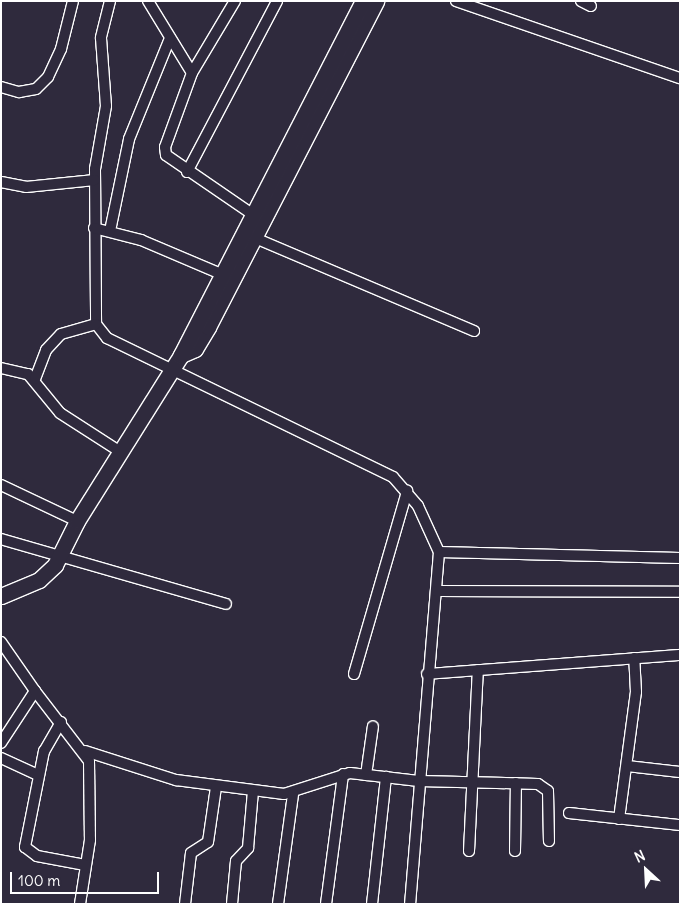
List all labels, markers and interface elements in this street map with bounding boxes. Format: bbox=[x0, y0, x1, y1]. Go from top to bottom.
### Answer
north arrow bbox=[621, 845, 671, 895]
text: N bbox=[631, 846, 648, 867]
scale bar bbox=[12, 862, 161, 894]
text: 100 m bbox=[18, 871, 60, 890]

